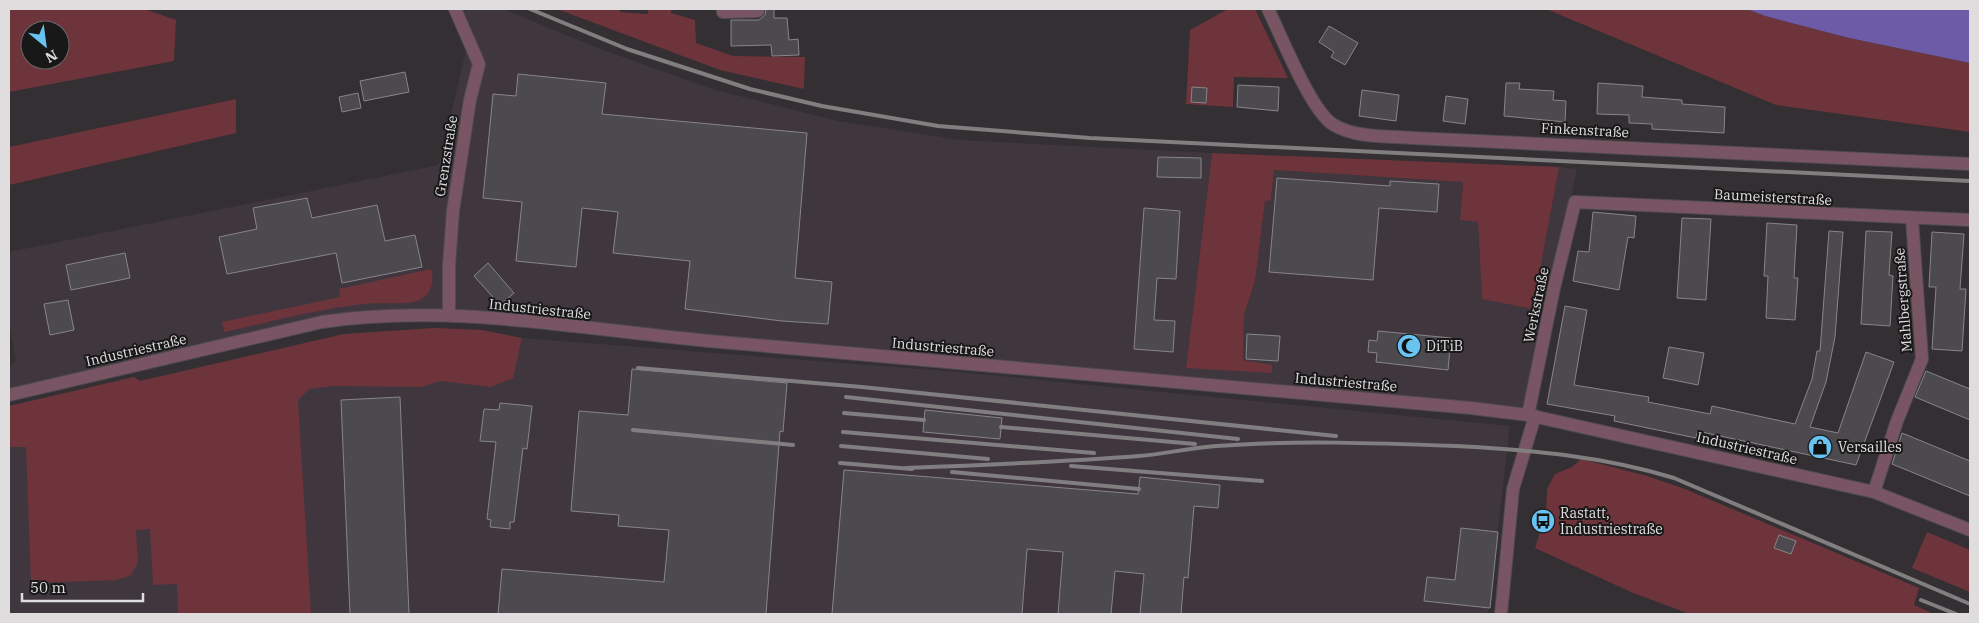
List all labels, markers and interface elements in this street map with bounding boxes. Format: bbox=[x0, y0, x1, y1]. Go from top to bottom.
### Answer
north arrow bbox=[20, 20, 70, 70]
text: N bbox=[42, 46, 61, 67]
street label: Grenzstraße bbox=[431, 114, 461, 198]
street label: Finkenstraße bbox=[1540, 119, 1630, 141]
street label: Baumeisterstraße bbox=[1713, 185, 1833, 209]
street label: Mahlbergstraße bbox=[1890, 247, 1916, 353]
street label: Werkstraße bbox=[1519, 266, 1553, 344]
street label: Industriestraße bbox=[488, 295, 592, 323]
street label: Industriestraße bbox=[84, 330, 188, 370]
mosque icon: DiTiB bbox=[1396, 333, 1422, 359]
street label: Industriestraße bbox=[891, 334, 995, 360]
place label: DiTiB bbox=[1426, 337, 1463, 355]
street label: Industriestraße bbox=[1294, 369, 1398, 395]
street label: Industriestraße bbox=[1695, 428, 1799, 468]
shop icon: Versailles bbox=[1807, 434, 1833, 460]
place label: Versailles bbox=[1838, 438, 1902, 456]
place label: Rastatt, Industriestraße bbox=[1560, 504, 1663, 538]
bus stop icon: Rastatt, Industriestraße bbox=[1530, 508, 1556, 534]
scale bar bbox=[22, 570, 144, 602]
text: 50 m bbox=[30, 578, 66, 597]

